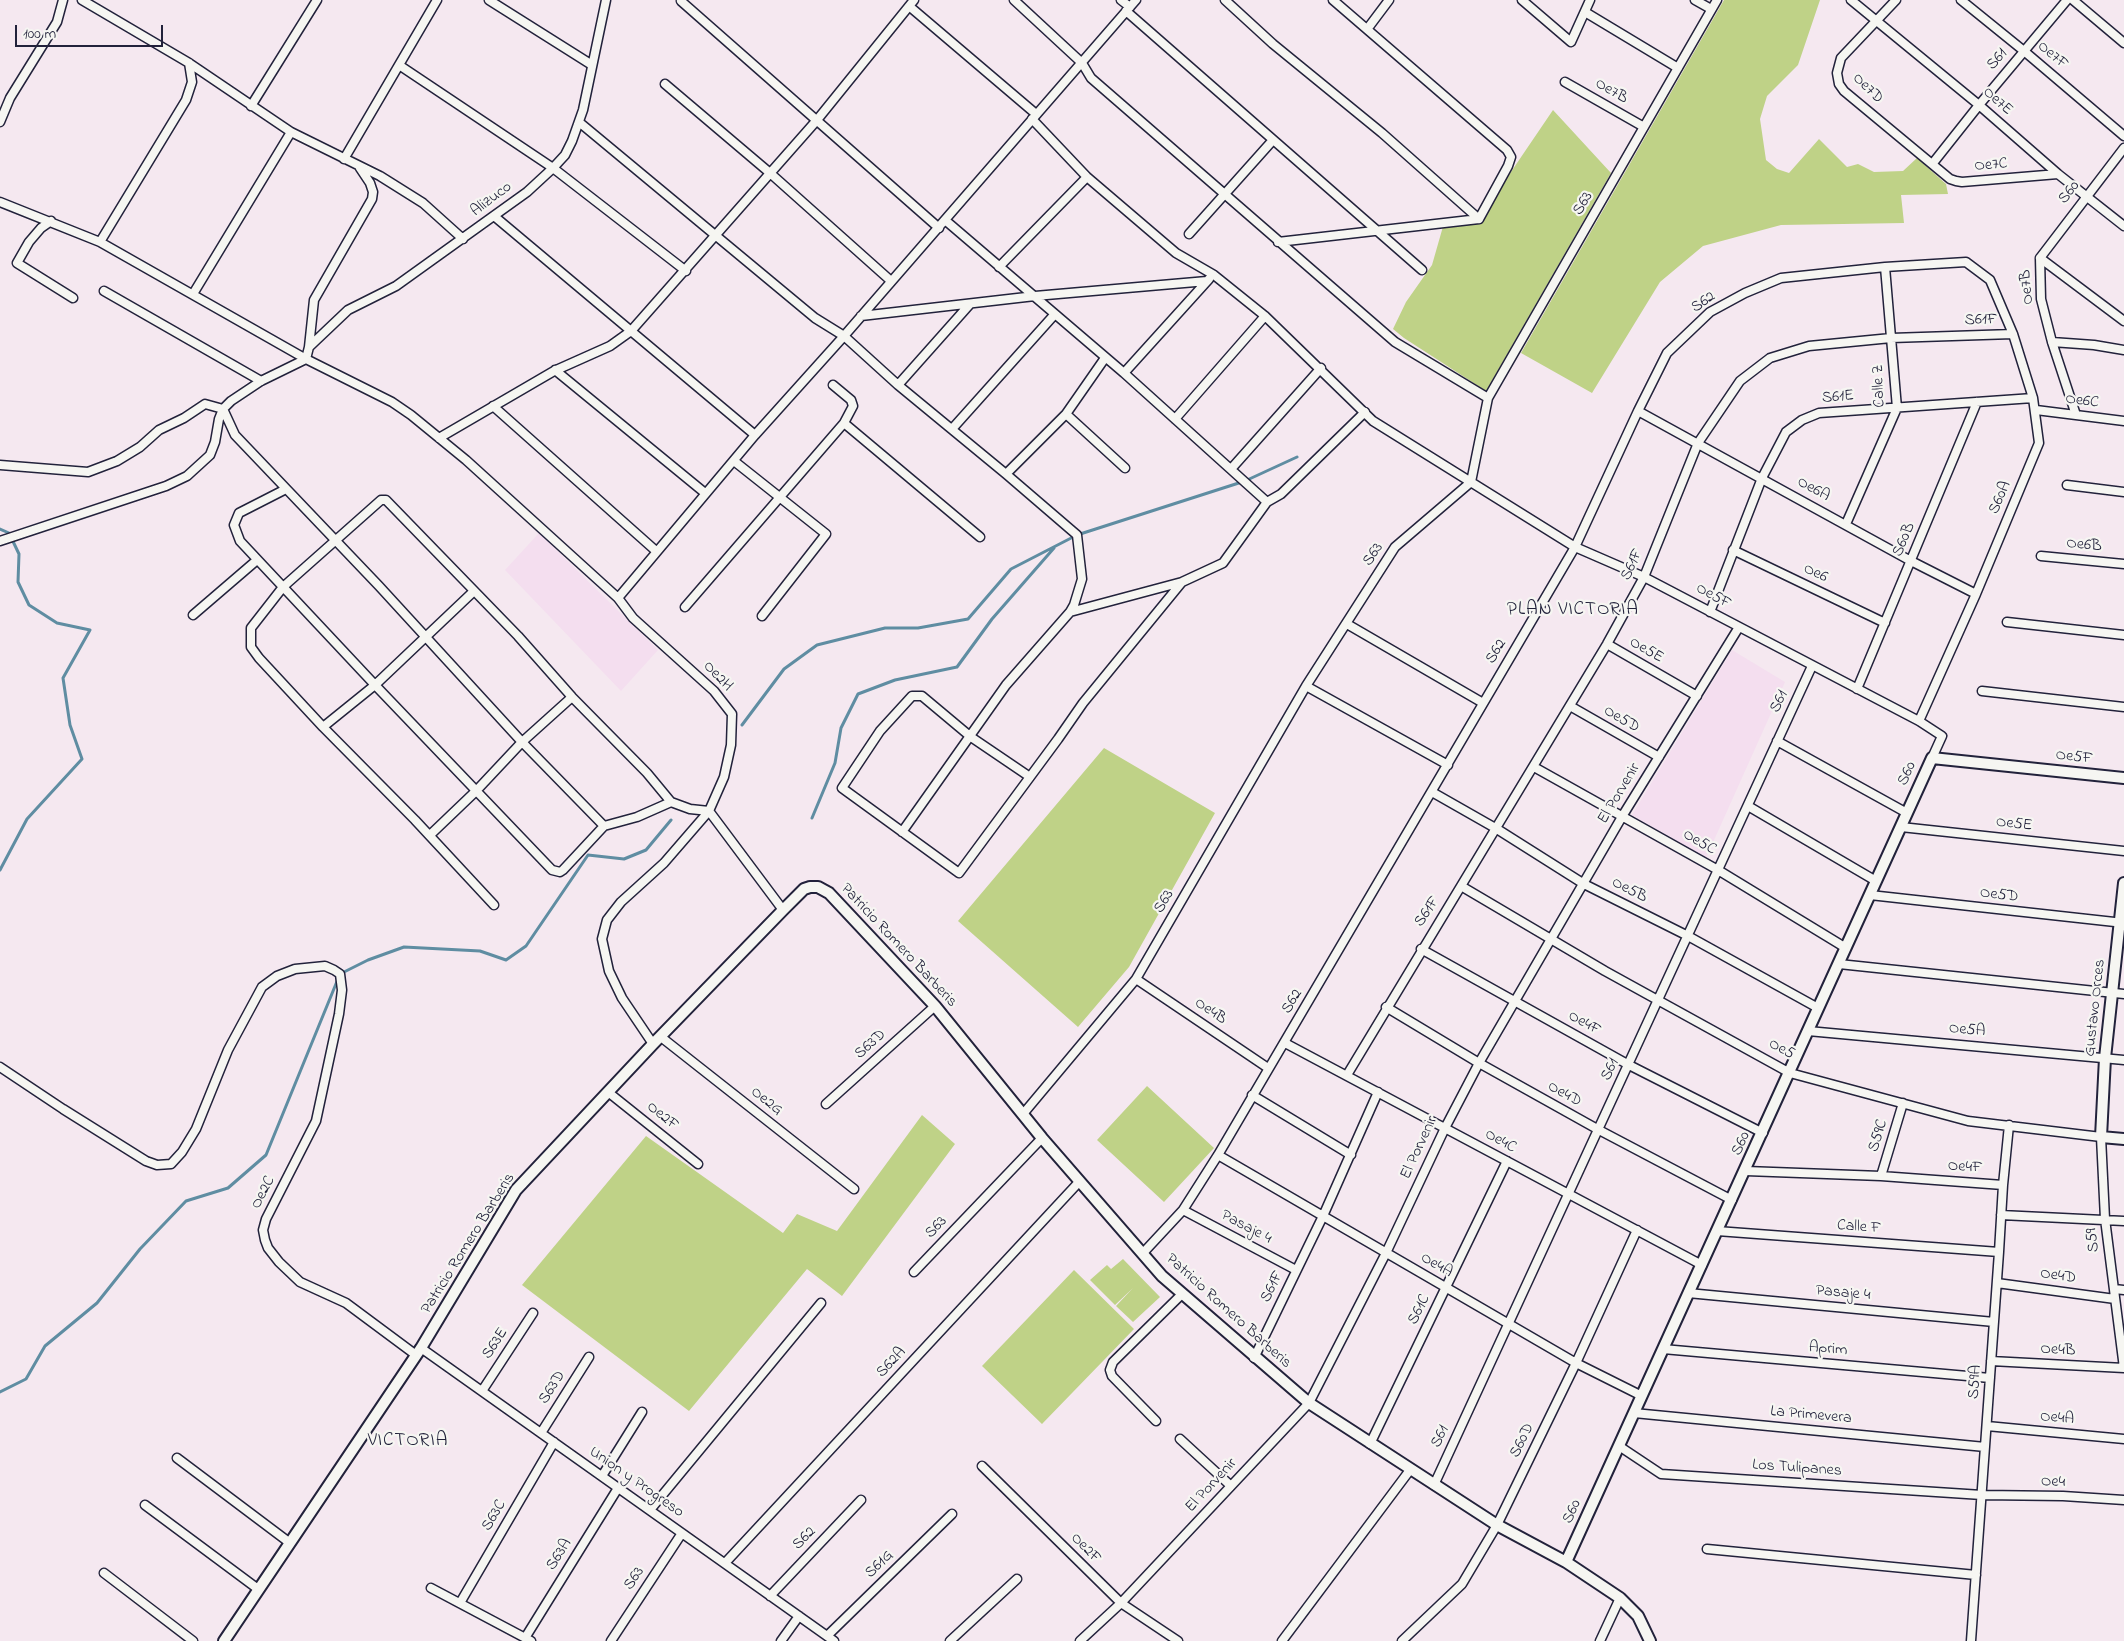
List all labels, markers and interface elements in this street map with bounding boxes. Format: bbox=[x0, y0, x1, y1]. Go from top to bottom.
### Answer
scale bar bbox=[18, 15, 165, 47]
text: 100 m bbox=[23, 23, 56, 45]
street label: Oe7F bbox=[2033, 38, 2071, 74]
street label: S61 bbox=[1983, 45, 2013, 75]
street label: Oe7D bbox=[1847, 70, 1887, 108]
street label: Oe7B bbox=[1591, 75, 1631, 109]
street label: Oe7E bbox=[1978, 84, 2016, 120]
street label: Oe7C bbox=[1974, 155, 2008, 177]
street label: Alizuco bbox=[468, 178, 516, 222]
street label: S60 bbox=[2055, 178, 2085, 208]
street label: S63 bbox=[1570, 189, 1598, 219]
street label: Oe7B bbox=[2017, 269, 2039, 305]
street label: S62 bbox=[1688, 288, 1720, 318]
street label: S61F bbox=[1964, 311, 1998, 331]
street label: Calle Z bbox=[1870, 364, 1890, 408]
street label: S61E bbox=[1821, 387, 1855, 409]
street label: Oe6C bbox=[2064, 390, 2100, 414]
street label: Oe6A bbox=[1793, 473, 1833, 507]
street label: S60A bbox=[1986, 479, 2016, 517]
street label: S60B bbox=[1889, 520, 1921, 560]
street label: Oe6B bbox=[2065, 535, 2103, 557]
street label: S63 bbox=[1359, 540, 1389, 570]
street label: S61F bbox=[1618, 546, 1648, 584]
street label: Oe6 bbox=[1800, 560, 1830, 588]
street label: Oe5F bbox=[1692, 580, 1734, 614]
district label: PLAN VICTORIA bbox=[1505, 600, 1641, 622]
street label: Oe5E bbox=[1625, 634, 1667, 668]
street label: S62 bbox=[1482, 636, 1512, 668]
street label: Oe2H bbox=[698, 658, 736, 696]
street label: S61 bbox=[1767, 688, 1793, 716]
street label: Oe5D bbox=[1599, 702, 1643, 738]
street label: Oe5F bbox=[2054, 747, 2094, 769]
street label: S60 bbox=[1894, 759, 1922, 789]
street label: El Porvenir bbox=[1594, 760, 1646, 828]
street label: Oe5E bbox=[1995, 814, 2033, 836]
street label: Oe5C bbox=[1679, 826, 1719, 860]
street label: Oe5B bbox=[1608, 874, 1650, 908]
street label: Patricio Romero Barberis bbox=[836, 880, 960, 1012]
street label: Oe5D bbox=[1979, 884, 2019, 908]
street label: S63 bbox=[1151, 887, 1179, 917]
street label: S61F bbox=[1411, 893, 1445, 931]
street label: Gustavo Orces bbox=[2081, 958, 2111, 1058]
street label: S62 bbox=[1278, 986, 1308, 1018]
street label: Oe4B bbox=[1190, 994, 1230, 1030]
street label: Oe4F bbox=[1564, 1007, 1604, 1041]
street label: Oe5A bbox=[1948, 1020, 1986, 1042]
street label: S63D bbox=[851, 1026, 891, 1064]
street label: Oe5 bbox=[1765, 1035, 1797, 1065]
street label: S61 bbox=[1598, 1056, 1624, 1084]
street label: Oe4D bbox=[1544, 1078, 1584, 1112]
street label: Oe2G bbox=[746, 1083, 786, 1121]
street label: Oe2F bbox=[642, 1098, 682, 1136]
street label: El Porvenir bbox=[1397, 1113, 1443, 1183]
street label: S59C bbox=[1865, 1117, 1893, 1155]
street label: Oe4C bbox=[1481, 1126, 1519, 1158]
street label: S60 bbox=[1728, 1129, 1756, 1159]
street label: Oe4F bbox=[1947, 1157, 1983, 1179]
street label: Patricio Romero Barberis bbox=[418, 1170, 520, 1318]
street label: Oe2C bbox=[248, 1173, 280, 1213]
street label: Pasaje 4 bbox=[1217, 1207, 1275, 1249]
street label: S63 bbox=[922, 1213, 952, 1243]
street label: Calle F bbox=[1836, 1217, 1882, 1239]
street label: S59 bbox=[2083, 1227, 2105, 1253]
street label: Oe4A bbox=[1416, 1249, 1456, 1283]
street label: Patricio Romero Barberis bbox=[1161, 1251, 1295, 1373]
street label: Oe4D bbox=[2039, 1265, 2077, 1289]
street label: S61F bbox=[1257, 1268, 1289, 1306]
street label: Pasaje 4 bbox=[1815, 1282, 1871, 1306]
street label: S61C bbox=[1405, 1292, 1435, 1328]
street label: S63E bbox=[479, 1325, 513, 1363]
street label: Aprim bbox=[1808, 1339, 1848, 1361]
street label: Oe4B bbox=[2040, 1340, 2076, 1362]
street label: S62A bbox=[873, 1344, 911, 1382]
street label: S59A bbox=[1965, 1364, 1987, 1400]
street label: S63D bbox=[535, 1368, 571, 1408]
street label: La Primevera bbox=[1769, 1403, 1853, 1429]
street label: Oe4A bbox=[2039, 1408, 2075, 1430]
street label: S60D bbox=[1506, 1421, 1540, 1461]
street label: S61 bbox=[1428, 1423, 1454, 1451]
district label: VICTORIA bbox=[367, 1431, 449, 1453]
street label: Union y Progreso bbox=[585, 1443, 687, 1523]
street label: El Porvenir bbox=[1182, 1455, 1242, 1517]
street label: Los Tulipanes bbox=[1752, 1456, 1842, 1482]
street label: Oe4 bbox=[2041, 1473, 2065, 1493]
street label: S63C bbox=[479, 1497, 511, 1535]
street label: S60 bbox=[1559, 1497, 1587, 1527]
street label: S62 bbox=[789, 1523, 821, 1555]
street label: Oe2F bbox=[1065, 1529, 1105, 1569]
street label: S63A bbox=[543, 1536, 577, 1574]
street label: S61G bbox=[862, 1547, 898, 1583]
street label: S63 bbox=[620, 1564, 650, 1594]

